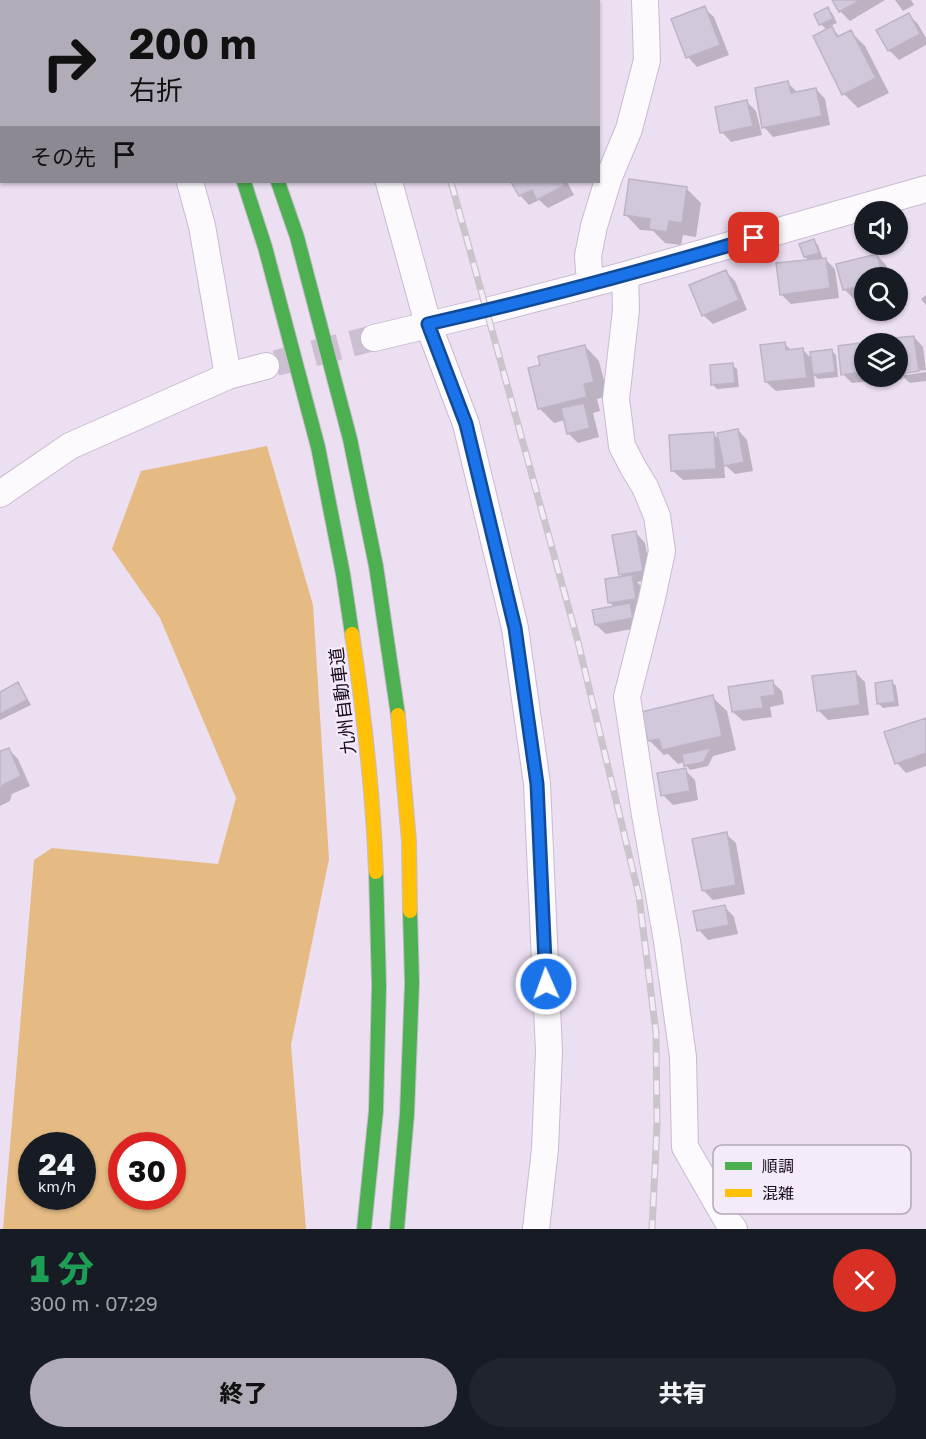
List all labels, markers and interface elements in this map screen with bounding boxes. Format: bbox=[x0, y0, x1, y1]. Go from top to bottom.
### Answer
text: 200 m bbox=[129, 18, 256, 68]
icon: right bbox=[30, 24, 108, 102]
text: 右折 bbox=[129, 74, 183, 106]
icon: arrive bbox=[108, 138, 141, 171]
text: その先 bbox=[30, 143, 96, 170]
map controls bbox=[854, 201, 908, 387]
button: sound bbox=[854, 201, 908, 255]
pin bbox=[728, 212, 779, 263]
icon: arrive bbox=[737, 221, 770, 254]
button: search bbox=[854, 267, 908, 321]
button: layers bbox=[854, 333, 908, 387]
street label: 九州自動車道 bbox=[325, 646, 359, 756]
position arrow bbox=[514, 952, 578, 1016]
speed limit sign: 30 bbox=[108, 1132, 186, 1210]
legend bbox=[713, 1145, 911, 1214]
text: 24 bbox=[38, 1146, 76, 1182]
text: 順調 bbox=[762, 1156, 794, 1176]
text: km/h bbox=[38, 1177, 76, 1195]
text: 混雑 bbox=[762, 1183, 794, 1203]
text: 1 分 bbox=[30, 1247, 94, 1290]
button: close bbox=[833, 1249, 896, 1312]
text: 300 m · 07:29 bbox=[30, 1291, 158, 1315]
button: 終了 bbox=[30, 1358, 457, 1427]
button: 共有 bbox=[469, 1358, 896, 1427]

